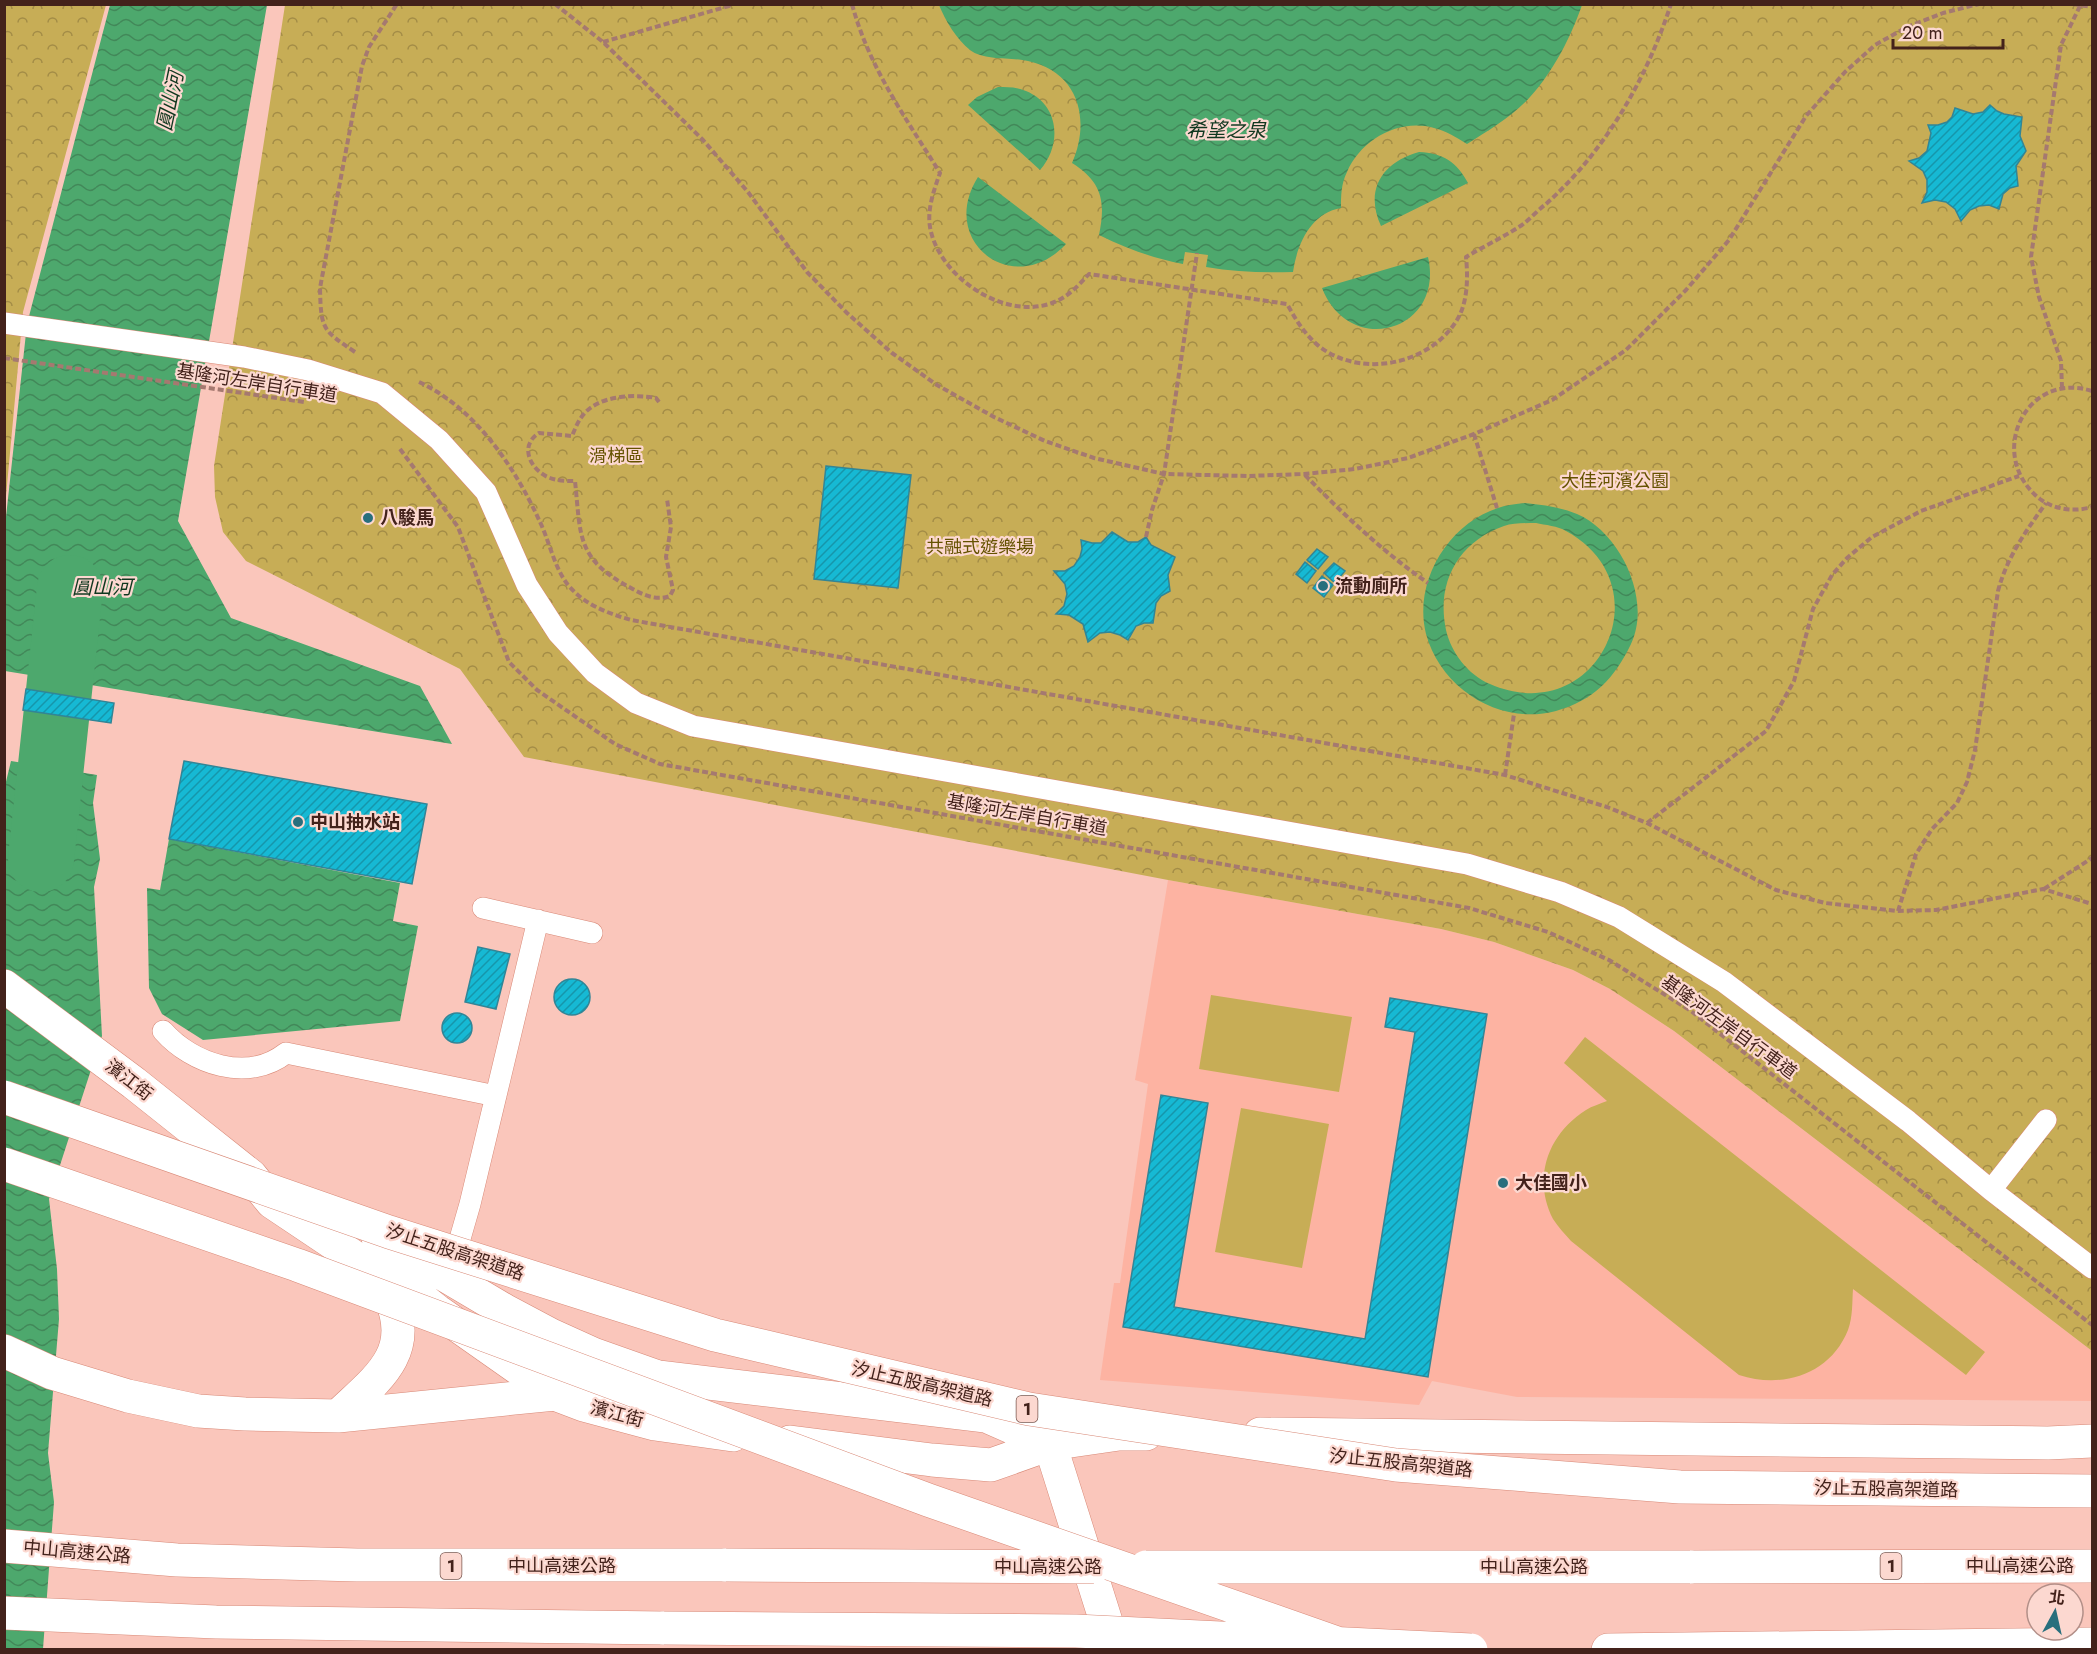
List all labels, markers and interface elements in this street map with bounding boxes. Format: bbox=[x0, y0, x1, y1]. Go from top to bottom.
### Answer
scale bar bbox=[1893, 12, 2002, 50]
text: 20 m bbox=[1902, 20, 1942, 46]
water label: 圓山河 bbox=[150, 65, 192, 133]
water label: 希望之泉 bbox=[1186, 116, 1267, 145]
street label: 基隆河左岸自行車道 bbox=[175, 357, 339, 409]
park label: 滑梯區 bbox=[589, 443, 643, 469]
park label: 大佳河濱公園 bbox=[1561, 468, 1669, 494]
place label: 八駿馬 bbox=[380, 505, 434, 531]
marker: 八駿馬 bbox=[361, 511, 375, 525]
park label: 共融式遊樂場 bbox=[926, 534, 1034, 560]
water label: 圓山河 bbox=[72, 573, 136, 602]
place label: 流動廁所 bbox=[1335, 573, 1407, 599]
marker: 流動廁所 bbox=[1316, 579, 1330, 593]
street label: 基隆河左岸自行車道 bbox=[945, 788, 1109, 842]
place label: 中山抽水站 bbox=[310, 809, 400, 835]
marker: 中山抽水站 bbox=[291, 815, 305, 829]
street label: 基隆河左岸自行車道 bbox=[1656, 969, 1802, 1085]
street label: 濱江街 bbox=[100, 1053, 158, 1107]
place label: 大佳國小 bbox=[1515, 1170, 1587, 1196]
marker: 大佳國小 bbox=[1496, 1176, 1510, 1190]
street label: 汐止五股高架道路 bbox=[383, 1217, 527, 1287]
street label: 汐止五股高架道路 bbox=[849, 1355, 995, 1413]
street label: 濱江街 bbox=[588, 1394, 646, 1434]
road number: 1 bbox=[1016, 1396, 1038, 1422]
street label: 汐止五股高架道路 bbox=[1328, 1443, 1474, 1483]
street label: 汐止五股高架道路 bbox=[1814, 1475, 1958, 1503]
street label: 中山高速公路 bbox=[22, 1534, 132, 1570]
road number: 1 bbox=[440, 1553, 462, 1579]
street label: 中山高速公路 bbox=[508, 1553, 616, 1579]
road number: 1 bbox=[1880, 1553, 1902, 1579]
street label: 中山高速公路 bbox=[1966, 1553, 2074, 1579]
street label: 中山高速公路 bbox=[994, 1554, 1102, 1580]
street label: 中山高速公路 bbox=[1480, 1554, 1588, 1580]
north arrow bbox=[2025, 1582, 2085, 1642]
text: 北 bbox=[2047, 1585, 2067, 1610]

